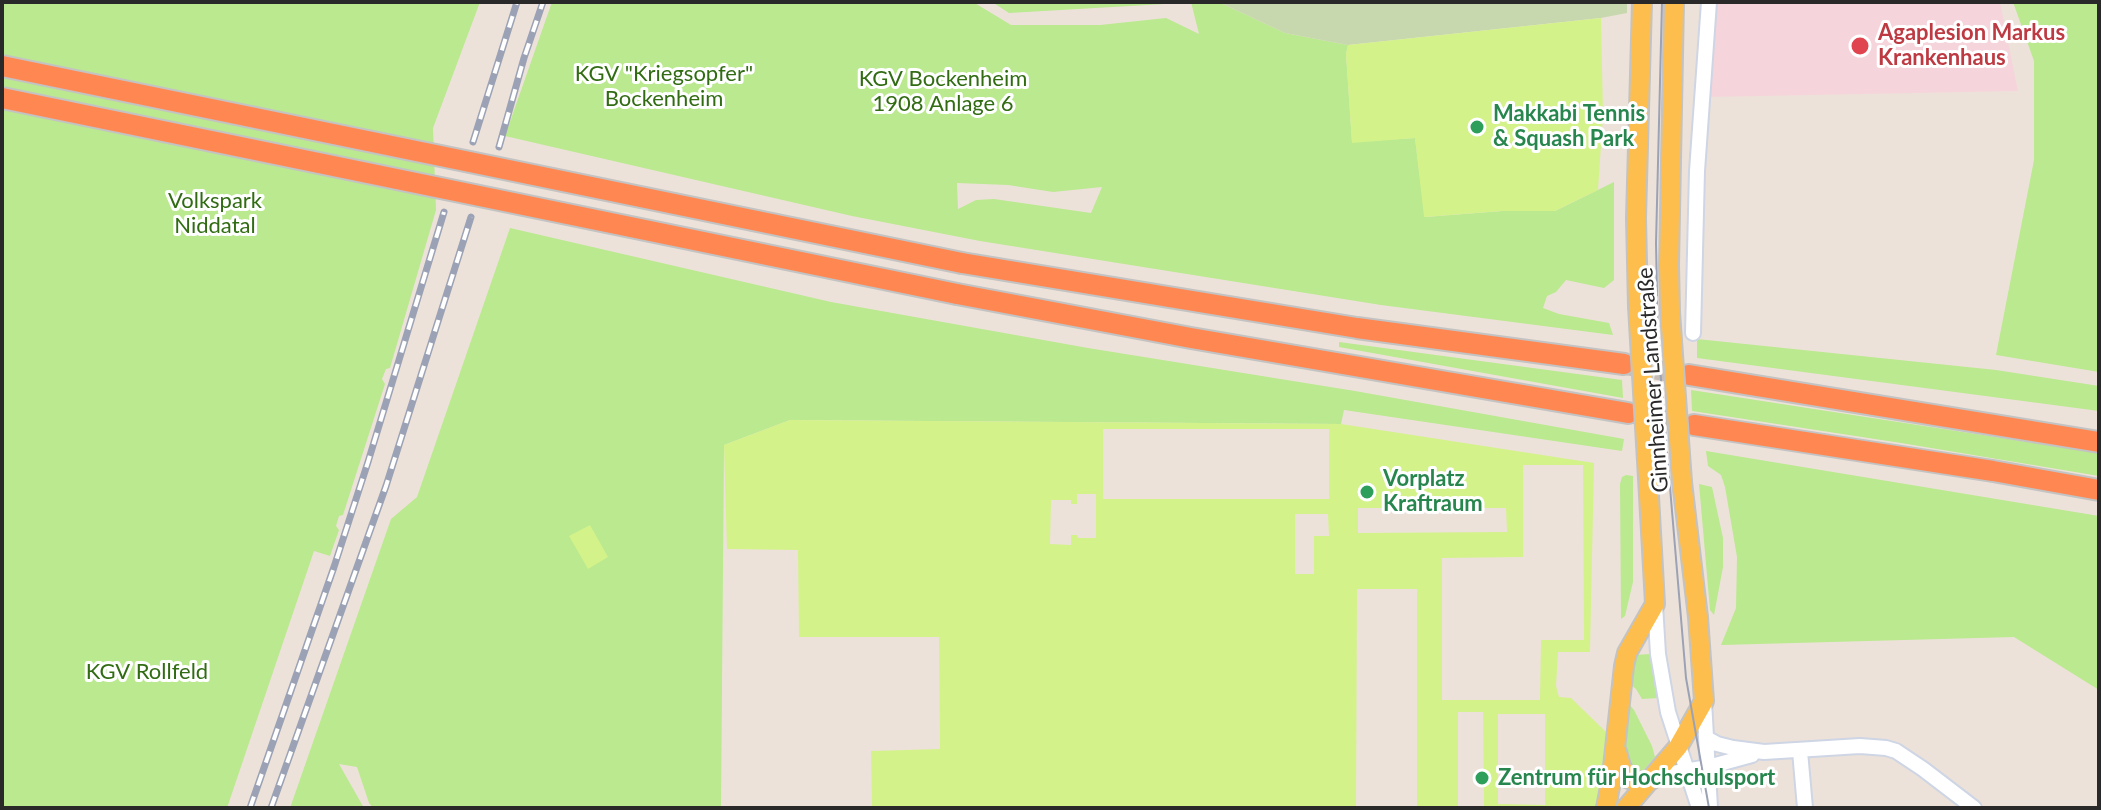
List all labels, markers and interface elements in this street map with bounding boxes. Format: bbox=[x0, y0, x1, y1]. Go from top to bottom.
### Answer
place label: Agaplesion Markus Krankenhaus bbox=[1878, 20, 2065, 72]
marker: Agaplesion Markus Krankenhaus bbox=[1849, 35, 1871, 57]
park label: KGV "Kriegsopfer" Bockenheim bbox=[575, 61, 753, 112]
park label: KGV Bockenheim 1908 Anlage 6 bbox=[859, 66, 1027, 118]
place label: Makkabi Tennis & Squash Park bbox=[1493, 101, 1645, 152]
marker: Makkabi Tennis & Squash Park bbox=[1468, 118, 1486, 136]
park label: Volkspark Niddatal bbox=[168, 188, 262, 240]
street label: Ginnheimer Landstraße bbox=[1632, 266, 1674, 494]
place label: Vorplatz Kraftraum bbox=[1383, 466, 1483, 518]
marker: Vorplatz Kraftraum bbox=[1358, 483, 1376, 501]
park label: KGV Rollfeld bbox=[86, 659, 208, 685]
place label: Zentrum für Hochschulsport bbox=[1498, 765, 1775, 791]
marker: Zentrum für Hochschulsport bbox=[1473, 769, 1491, 787]

